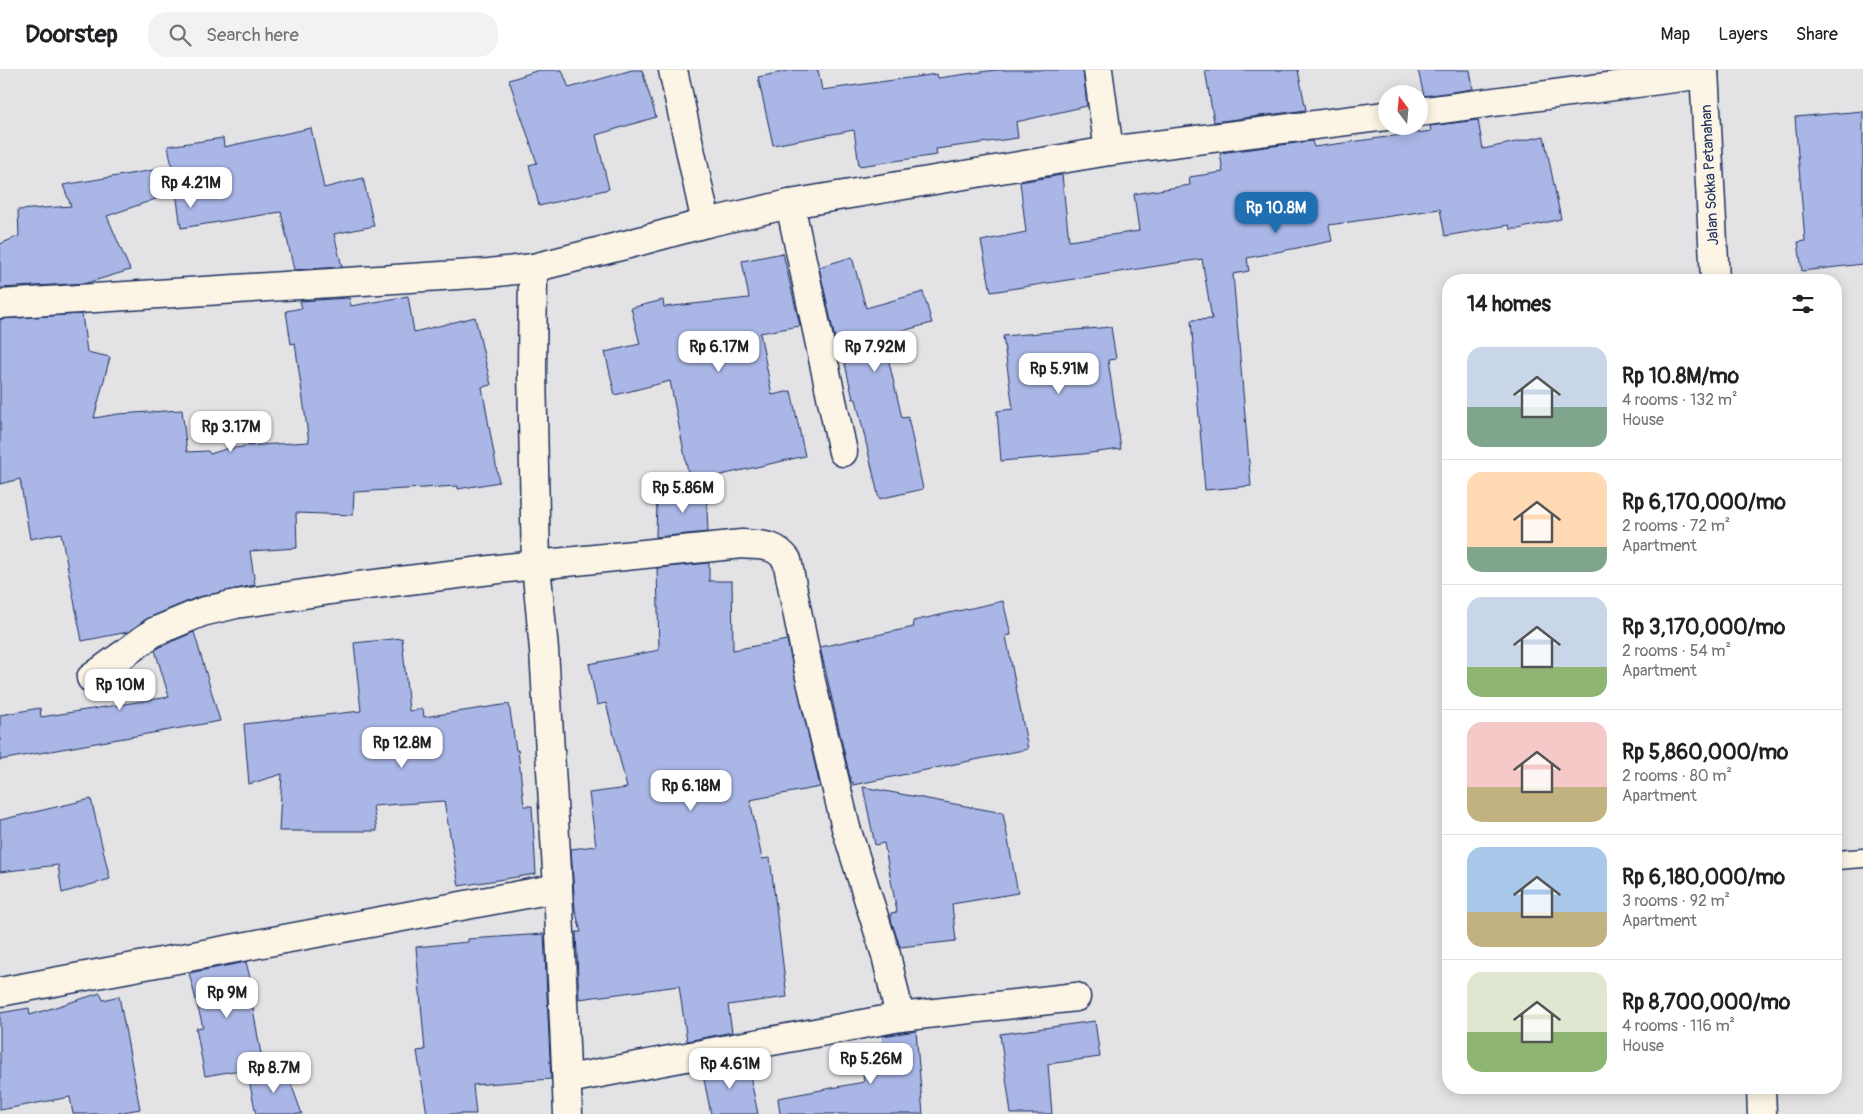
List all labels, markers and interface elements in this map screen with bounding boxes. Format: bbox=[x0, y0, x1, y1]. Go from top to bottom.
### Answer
search box bbox=[148, 12, 498, 57]
text: Doorstep bbox=[25, 20, 118, 49]
icon: search bbox=[166, 21, 194, 49]
text: Search here bbox=[206, 23, 299, 47]
text: Map bbox=[1661, 23, 1690, 46]
text: Layers bbox=[1718, 23, 1768, 46]
text: Share bbox=[1796, 23, 1838, 46]
north arrow bbox=[1378, 85, 1428, 135]
map controls bbox=[1378, 85, 1428, 135]
street label: Jalan Sokka Petanahan bbox=[1697, 104, 1723, 246]
pin: Rp 4.21M bbox=[139, 166, 243, 209]
text: Rp 4.21M bbox=[161, 173, 221, 193]
pin: Rp 10.8M bbox=[1224, 191, 1328, 234]
text: Rp 10.8M bbox=[1246, 198, 1306, 218]
icon: filters bbox=[1789, 290, 1817, 318]
text: 14 homes bbox=[1467, 291, 1551, 318]
pin: Rp 6.17M bbox=[667, 330, 771, 373]
pin: Rp 7.92M bbox=[823, 330, 927, 373]
text: Rp 6.17M bbox=[689, 337, 749, 357]
text: Rp 7.92M bbox=[845, 337, 905, 357]
pin: Rp 5.91M bbox=[1007, 352, 1111, 395]
text: Rp 5.91M bbox=[1030, 359, 1088, 379]
text: Rp 10.8M/mo bbox=[1622, 363, 1739, 390]
icon: home bbox=[1507, 367, 1567, 427]
text: 4 rooms · 132 m² bbox=[1622, 390, 1737, 410]
pin: Rp 3.17M bbox=[179, 410, 283, 453]
text: House bbox=[1622, 410, 1664, 430]
text: Rp 3.17M bbox=[202, 417, 260, 437]
pin: Rp 5.86M bbox=[631, 472, 735, 514]
text: Rp 5.86M bbox=[652, 478, 714, 498]
text: Rp 6,170,000/mo bbox=[1622, 489, 1786, 516]
icon: home bbox=[1507, 492, 1567, 552]
text: 2 rooms · 72 m² bbox=[1622, 516, 1730, 536]
text: Apartment bbox=[1622, 536, 1697, 556]
text: Rp 3,170,000/mo bbox=[1622, 614, 1785, 641]
icon: home bbox=[1507, 617, 1567, 677]
text: 2 rooms · 54 m² bbox=[1622, 641, 1731, 661]
text: Apartment bbox=[1622, 661, 1697, 681]
pin: Rp 10M bbox=[79, 668, 161, 711]
text: Rp 10M bbox=[96, 675, 145, 695]
pin: Rp 12.8M bbox=[350, 726, 454, 769]
text: Rp 12.8M bbox=[373, 733, 431, 753]
text: Rp 5,860,000/mo bbox=[1622, 739, 1788, 766]
icon: home bbox=[1507, 742, 1567, 802]
text: 2 rooms · 80 m² bbox=[1622, 766, 1732, 786]
pin: Rp 6.18M bbox=[639, 770, 743, 812]
text: Rp 6.18M bbox=[662, 776, 720, 796]
text: Apartment bbox=[1622, 786, 1697, 806]
text: Rp 6,180,000/mo bbox=[1622, 864, 1785, 891]
icon: home bbox=[1507, 867, 1567, 927]
text: 3 rooms · 92 m² bbox=[1622, 891, 1730, 911]
text: Apartment bbox=[1622, 911, 1697, 931]
pin: Rp 9M bbox=[192, 976, 262, 1019]
text: Rp 9M bbox=[207, 983, 247, 1003]
text: Rp 8,700,000/mo bbox=[1622, 989, 1790, 1016]
icon: home bbox=[1507, 992, 1567, 1052]
text: 4 rooms · 116 m² bbox=[1622, 1016, 1735, 1036]
text: House bbox=[1622, 1036, 1664, 1056]
pin: Rp 5.26M bbox=[819, 1042, 923, 1085]
pin: Rp 4.61M bbox=[678, 1048, 782, 1090]
text: Rp 5.26M bbox=[840, 1049, 902, 1069]
pin: Rp 8.7M bbox=[228, 1052, 320, 1094]
text: Rp 4.61M bbox=[700, 1054, 760, 1074]
text: Rp 8.7M bbox=[248, 1058, 300, 1078]

